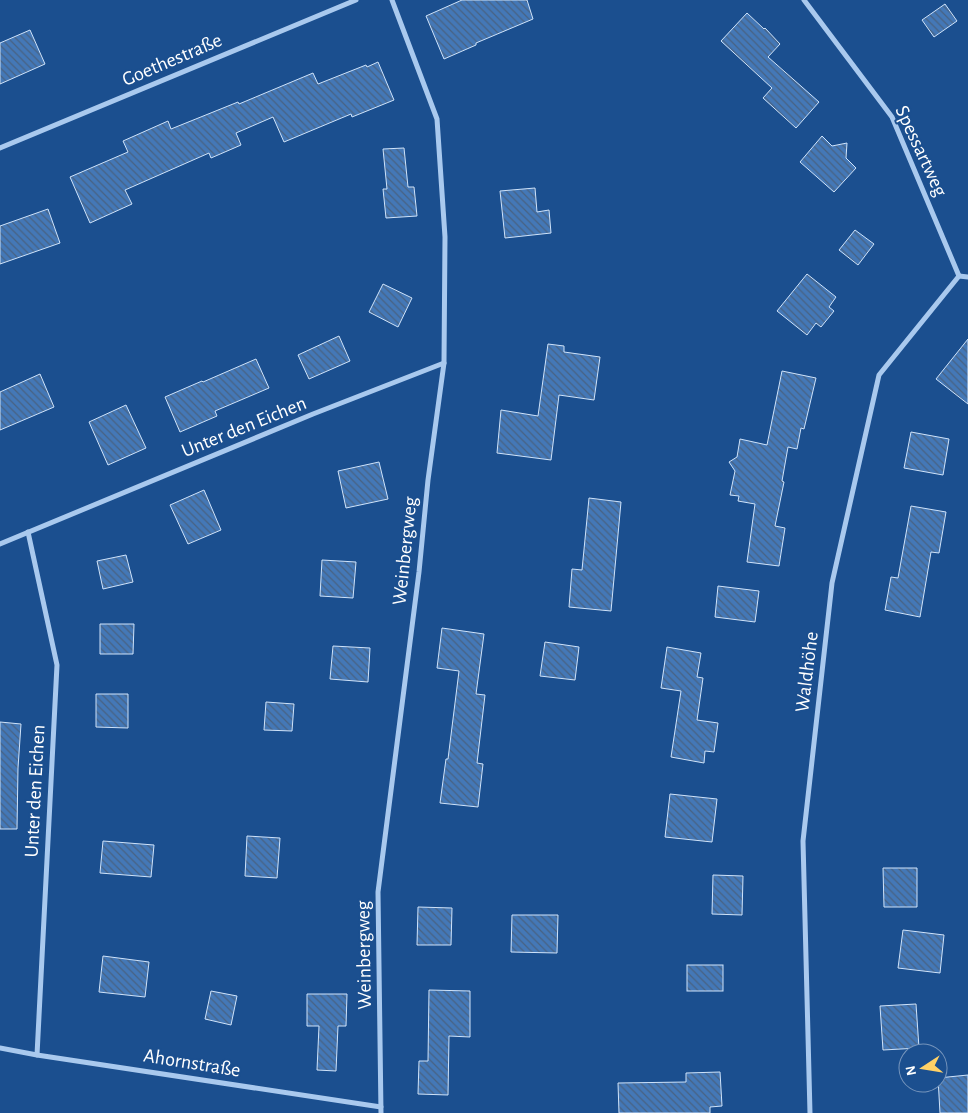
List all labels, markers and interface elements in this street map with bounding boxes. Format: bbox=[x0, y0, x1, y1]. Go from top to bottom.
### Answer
street label: Goethestraße bbox=[119, 30, 225, 90]
street label: Spessartweg bbox=[891, 103, 951, 200]
street label: Unter den Eichen bbox=[179, 393, 309, 461]
street label: Weinbergweg bbox=[389, 495, 421, 606]
street label: Waldhöhe bbox=[792, 630, 822, 714]
street label: Unter den Eichen bbox=[22, 724, 48, 858]
street label: Weinbergweg bbox=[353, 900, 375, 1010]
north arrow bbox=[898, 1043, 948, 1093]
street label: Ahornstraße bbox=[142, 1045, 242, 1081]
text: N bbox=[903, 1064, 919, 1077]

